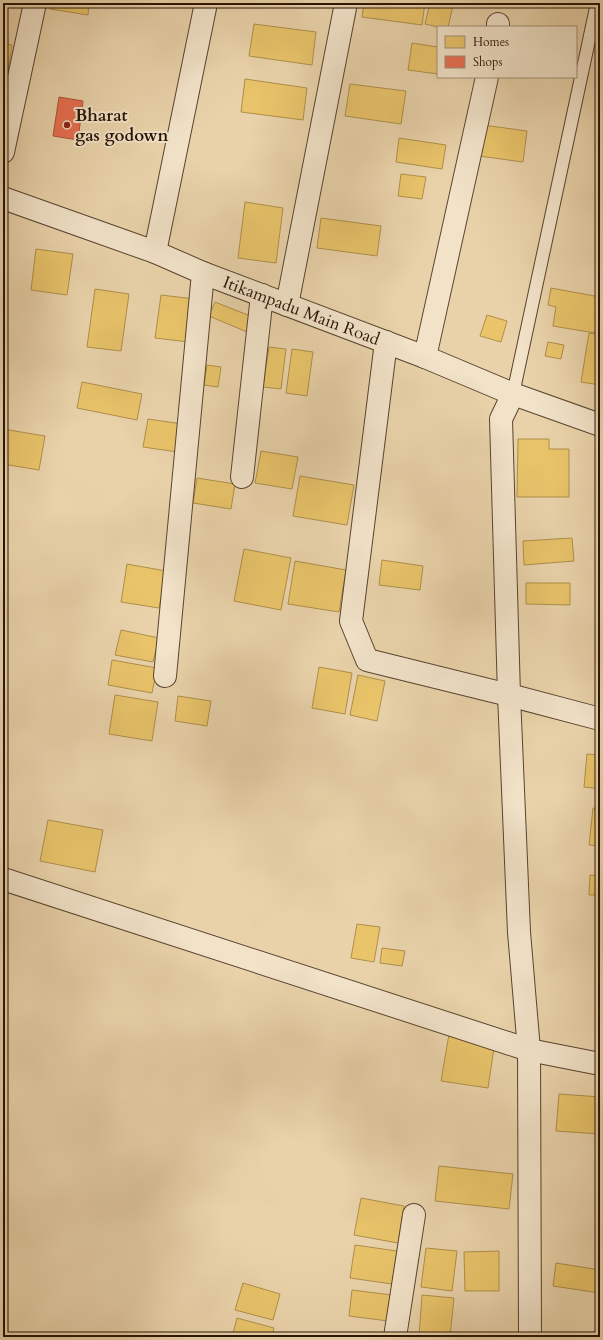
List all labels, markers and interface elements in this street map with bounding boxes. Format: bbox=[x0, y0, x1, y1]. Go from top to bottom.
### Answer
legend bbox=[437, 26, 577, 78]
text: Homes bbox=[473, 34, 509, 50]
text: Shops bbox=[473, 54, 502, 70]
place label: Bharat gas godown bbox=[75, 104, 169, 147]
marker: Bharat gas godown bbox=[62, 120, 72, 130]
street label: Itikampadu Main Road bbox=[220, 271, 383, 351]

